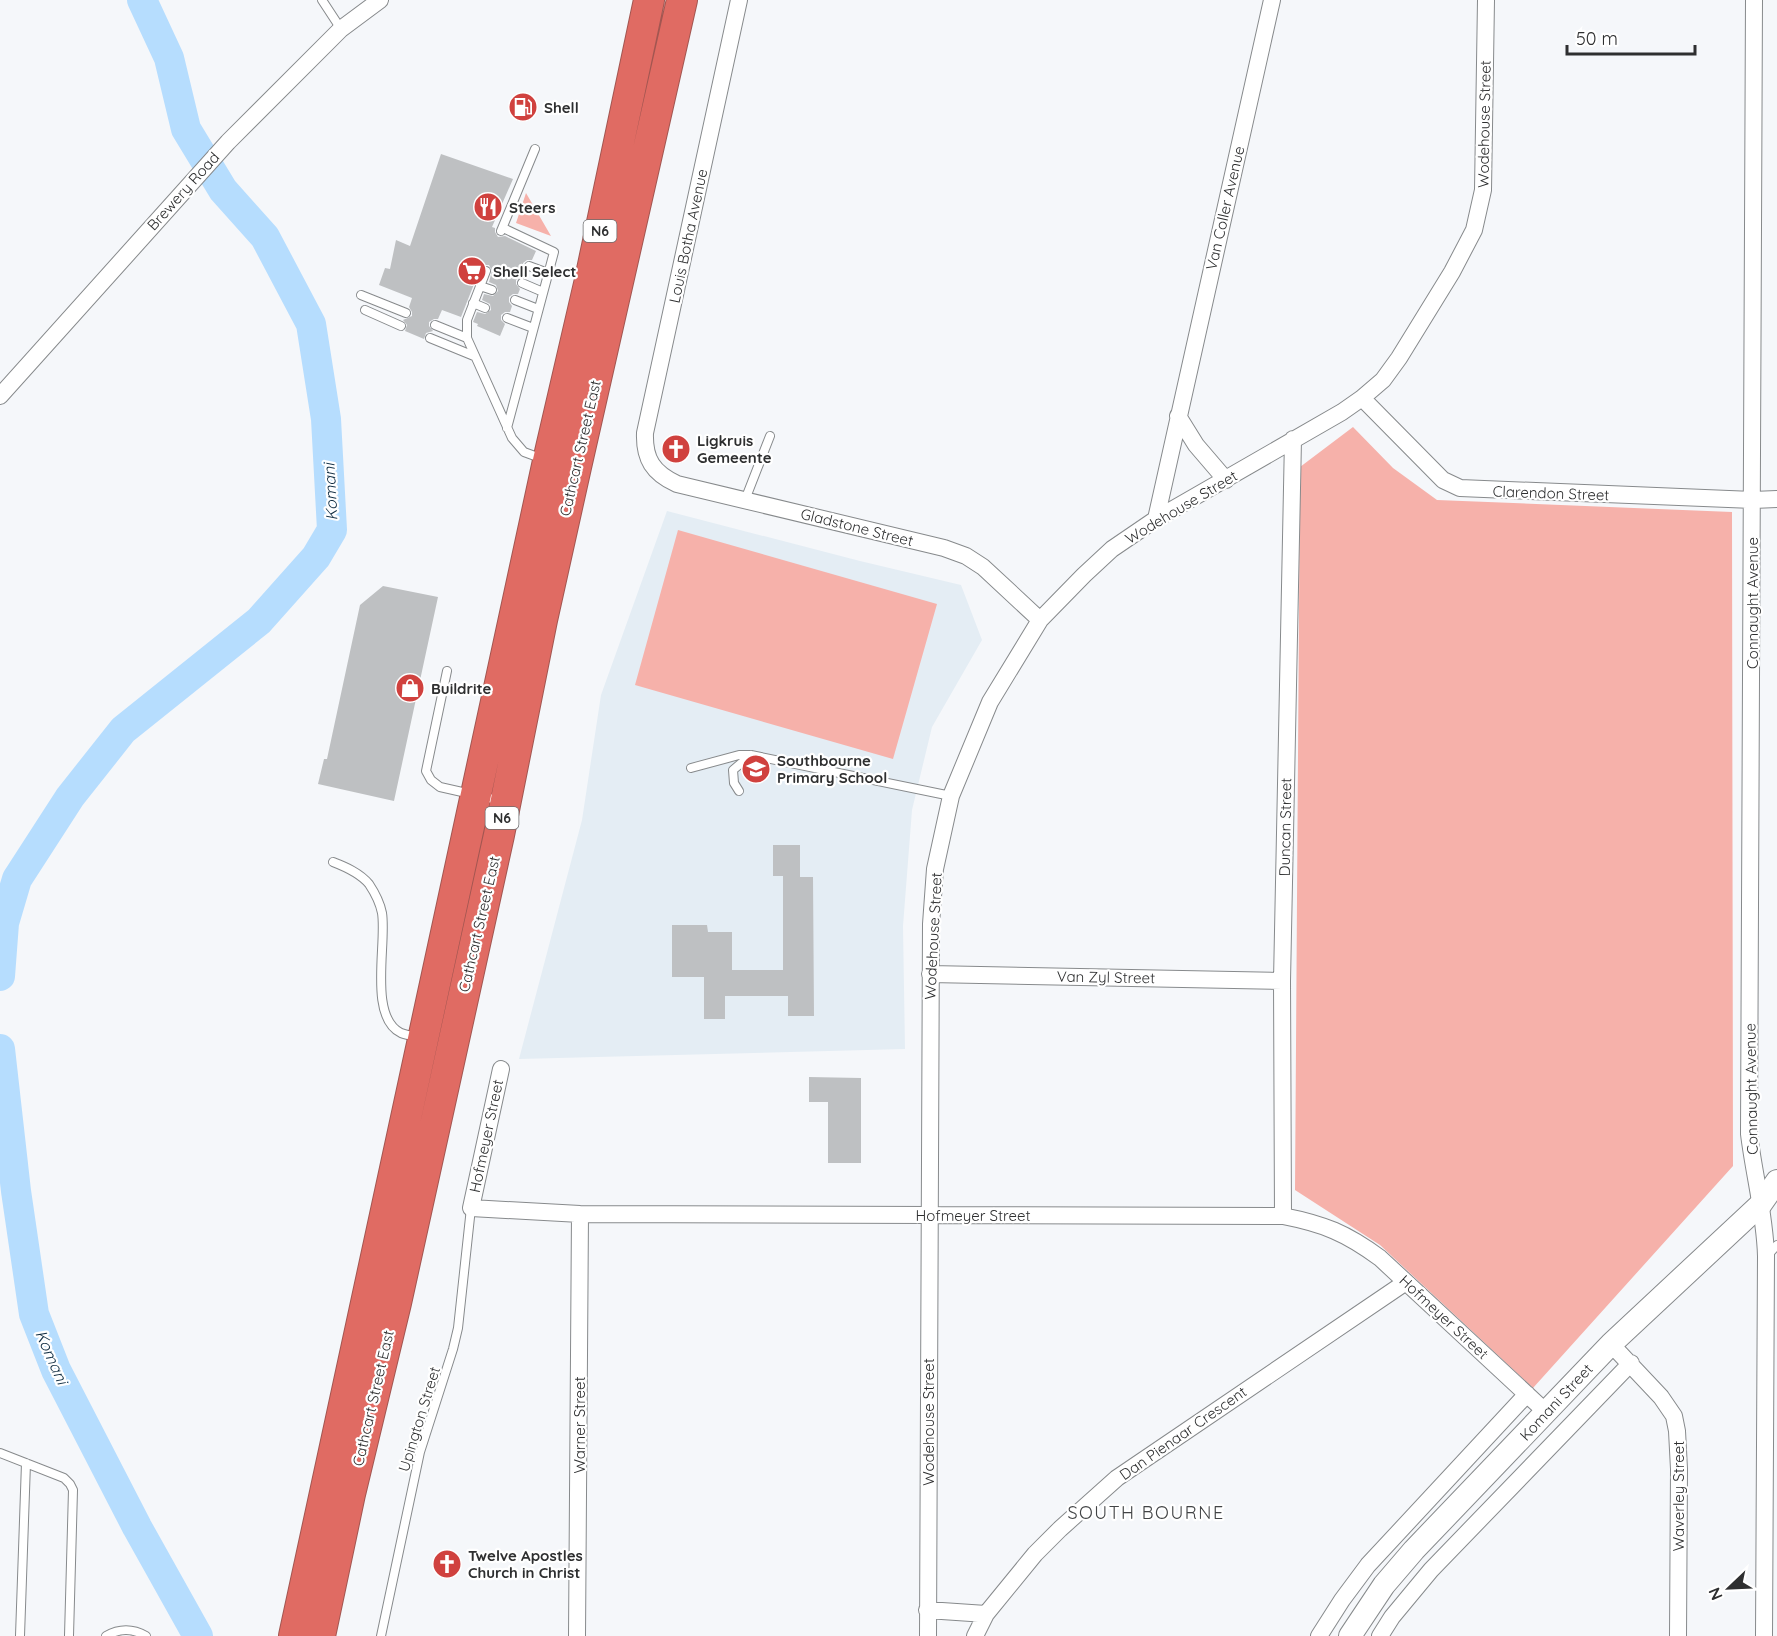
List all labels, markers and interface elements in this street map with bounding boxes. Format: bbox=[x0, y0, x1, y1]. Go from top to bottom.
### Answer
scale bar bbox=[1567, 18, 1694, 56]
text: 50 m bbox=[1576, 27, 1618, 50]
street label: Wodehouse Street bbox=[1473, 60, 1495, 188]
fuel station icon: Shell bbox=[507, 91, 539, 123]
place label: Shell bbox=[544, 98, 579, 117]
street label: Van Coller Avenue bbox=[1201, 144, 1249, 272]
street label: Brewery Road bbox=[143, 148, 223, 234]
street label: Louis Botha Avenue bbox=[664, 167, 712, 305]
restaurant icon: Steers bbox=[472, 191, 504, 223]
place label: Steers bbox=[509, 198, 555, 217]
road number: N6 bbox=[584, 220, 616, 242]
supermarket icon: Shell Select bbox=[456, 255, 488, 287]
place label: Shell Select bbox=[493, 262, 576, 281]
street label: Cathcart Street East bbox=[555, 378, 605, 518]
place label: Ligkruis Gemeente bbox=[697, 431, 772, 467]
church icon: Ligkruis Gemeente bbox=[660, 433, 692, 465]
water label: Komani bbox=[318, 461, 341, 521]
street label: Wodehouse Street bbox=[1121, 466, 1241, 548]
street label: Clarendon Street bbox=[1492, 481, 1610, 505]
street label: Gladstone Street bbox=[799, 504, 915, 550]
street label: Connaught Avenue bbox=[1743, 537, 1762, 669]
shop icon: Buildrite bbox=[394, 672, 426, 704]
place label: Buildrite bbox=[431, 679, 492, 698]
place label: Southbourne Primary School bbox=[777, 751, 887, 787]
school or university icon: Southbourne Primary School bbox=[740, 753, 772, 785]
street label: Duncan Street bbox=[1275, 778, 1295, 876]
road number: N6 bbox=[486, 807, 518, 829]
street label: Cathcart Street East bbox=[454, 854, 504, 994]
street label: Wodehouse Street bbox=[920, 872, 946, 1000]
street label: Van Zyl Street bbox=[1057, 967, 1155, 987]
street label: Connaught Avenue bbox=[1740, 1023, 1762, 1155]
street label: Hofmeyer Street bbox=[465, 1078, 507, 1194]
street label: Hofmeyer Street bbox=[915, 1206, 1031, 1225]
street label: Hofmeyer Street bbox=[1395, 1271, 1493, 1363]
water label: Komani bbox=[31, 1327, 73, 1389]
street label: Cathcart Street East bbox=[348, 1328, 398, 1468]
street label: Wodehouse Street bbox=[919, 1358, 938, 1486]
street label: Komani Street bbox=[1515, 1359, 1597, 1445]
street label: Upington Street bbox=[394, 1364, 444, 1474]
street label: Warner Street bbox=[570, 1376, 589, 1474]
street label: Dan Pienaar Crescent bbox=[1116, 1382, 1250, 1484]
street label: Waverley Street bbox=[1669, 1441, 1688, 1551]
district label: SOUTH BOURNE bbox=[1067, 1501, 1225, 1524]
place label: Twelve Apostles Church in Christ bbox=[468, 1546, 583, 1582]
church icon: Twelve Apostles Church in Christ bbox=[431, 1548, 463, 1580]
north arrow bbox=[1699, 1558, 1759, 1618]
text: N bbox=[1704, 1585, 1727, 1603]

